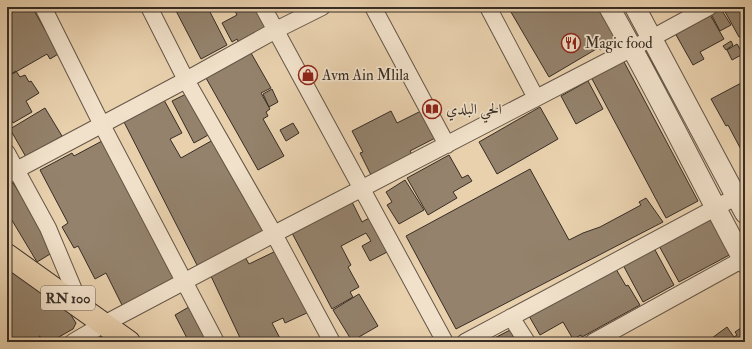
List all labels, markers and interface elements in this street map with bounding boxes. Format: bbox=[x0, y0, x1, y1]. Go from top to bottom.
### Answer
restaurant icon: Magic food bbox=[560, 32, 582, 54]
place label: Magic food bbox=[585, 34, 653, 53]
shop icon: Avm Ain Mlila bbox=[297, 64, 319, 86]
place label: Avm Ain Mlila bbox=[321, 66, 410, 85]
library icon: الحي البلدي bbox=[421, 98, 443, 120]
place label: الحي البلدي bbox=[446, 100, 502, 123]
road number: RN 100 bbox=[41, 286, 95, 310]

